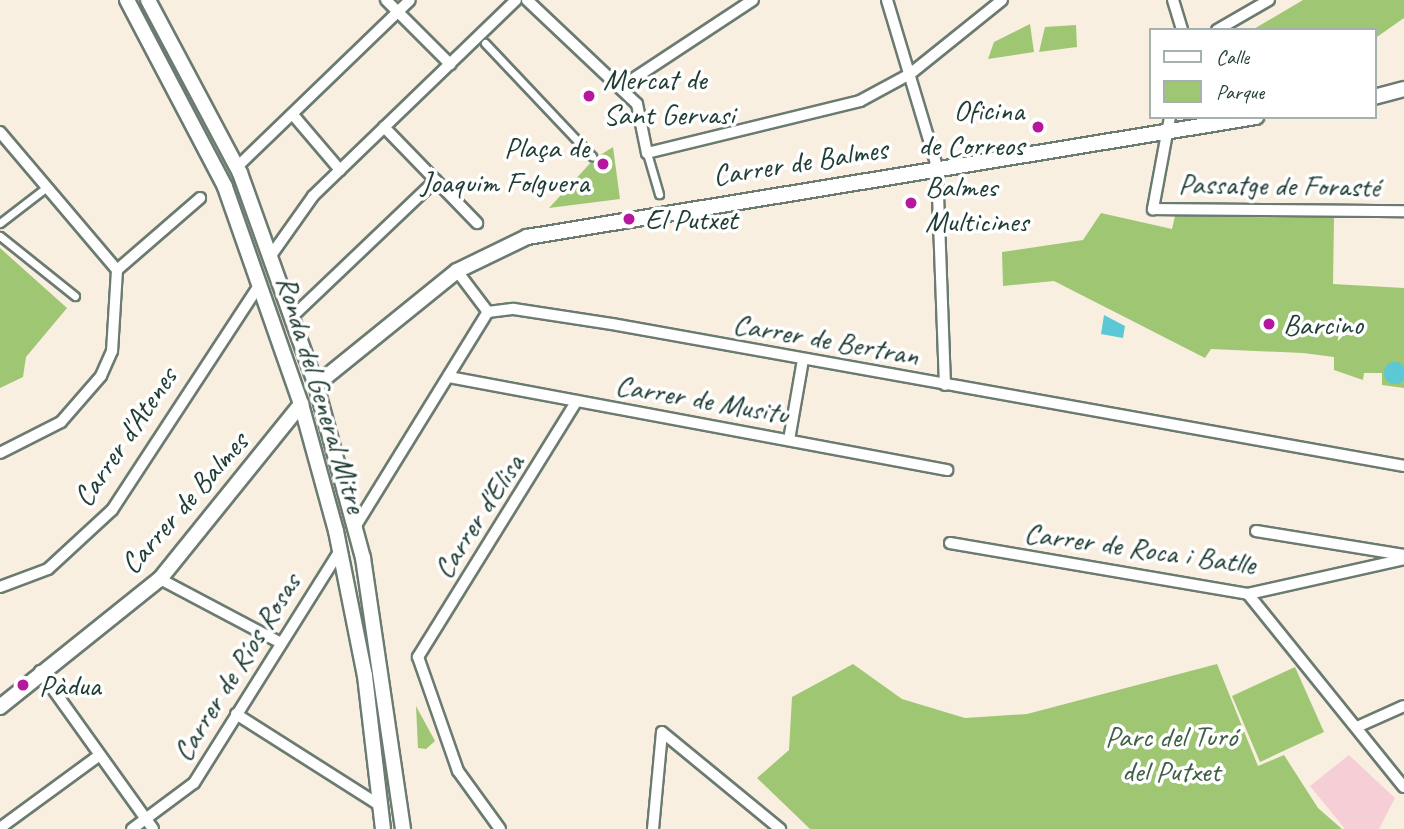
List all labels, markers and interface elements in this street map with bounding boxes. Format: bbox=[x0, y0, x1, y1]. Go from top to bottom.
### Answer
legend bbox=[1148, 28, 1376, 119]
text: Calle bbox=[1216, 44, 1249, 70]
place label: Mercat de Sant Gervasi bbox=[603, 61, 734, 132]
text: Parque bbox=[1216, 79, 1264, 105]
marker: Mercat de Sant Gervasi bbox=[581, 88, 597, 104]
place label: Oficina de Correos bbox=[918, 92, 1024, 162]
marker: Oficina de Correos bbox=[1030, 119, 1046, 135]
place label: Plaça de Joaquim Folguera bbox=[420, 129, 589, 200]
street label: Carrer de Balmes bbox=[709, 130, 891, 194]
marker: Plaça de Joaquim Folguera bbox=[595, 156, 611, 172]
street label: Passatge de Forasté bbox=[1178, 165, 1380, 205]
place label: Balmes Multicines bbox=[925, 168, 1029, 238]
marker: Balmes Multicines bbox=[903, 195, 919, 211]
place label: El Putxet bbox=[645, 201, 737, 237]
marker: El Putxet bbox=[619, 209, 639, 229]
street label: Ronda del General Mitre bbox=[269, 271, 375, 517]
street label: Carrer de Bertran bbox=[730, 305, 922, 373]
place label: Barcino bbox=[1283, 306, 1363, 342]
marker: Barcino bbox=[1261, 316, 1277, 332]
street label: Carrer d'Atenes bbox=[65, 361, 185, 513]
street label: Carrer de Musitu bbox=[613, 366, 791, 432]
street label: Carrer de Balmes bbox=[112, 424, 256, 582]
street label: Carrer d'Elisa bbox=[425, 447, 531, 585]
street label: Carrer de Roca i Batlle bbox=[1022, 514, 1258, 582]
street label: Carrer de Ríos Rosas bbox=[164, 567, 308, 767]
place label: Pàdua bbox=[39, 667, 101, 703]
marker: Pàdua bbox=[13, 675, 33, 695]
park label: Parc del Turó del Putxet bbox=[1105, 718, 1237, 788]

